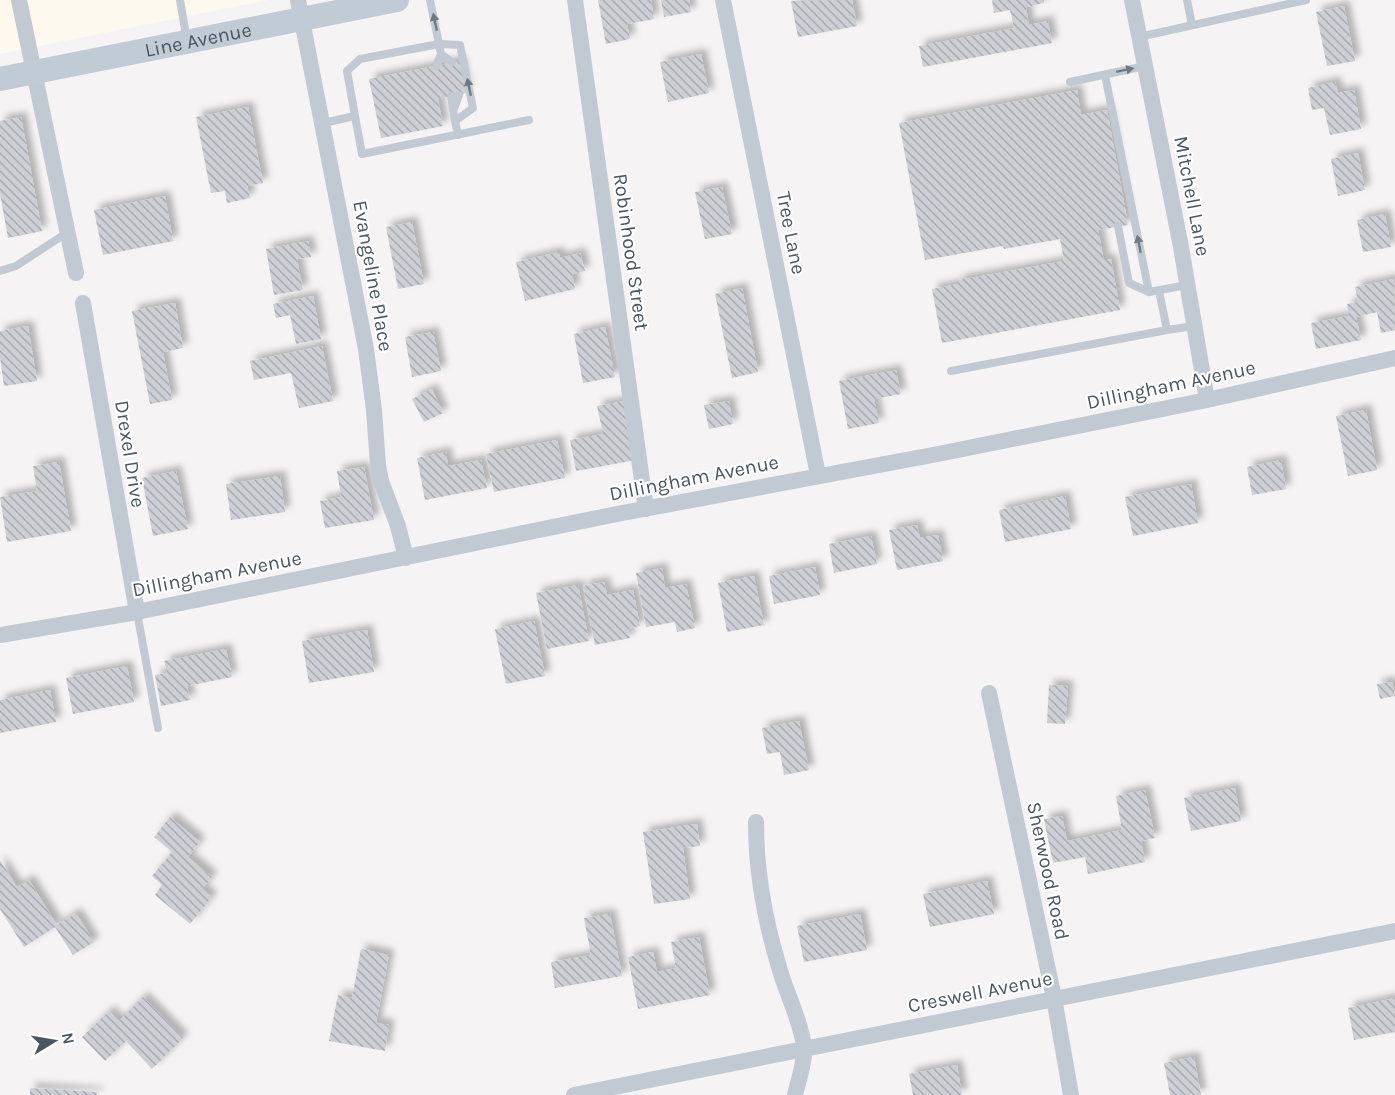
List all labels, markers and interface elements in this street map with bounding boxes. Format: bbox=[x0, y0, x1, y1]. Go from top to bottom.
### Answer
one-way arrow bbox=[429, 13, 439, 31]
street label: Line Avenue bbox=[143, 18, 253, 61]
one-way arrow bbox=[1116, 65, 1134, 75]
one-way arrow bbox=[464, 77, 473, 96]
street label: Mitchell Lane bbox=[1169, 134, 1215, 258]
street label: Robinhood Street bbox=[609, 172, 653, 333]
street label: Tree Lane bbox=[772, 190, 810, 276]
street label: Evangeline Place bbox=[348, 199, 398, 353]
one-way arrow bbox=[1134, 235, 1144, 254]
street label: Dillingham Avenue bbox=[1084, 356, 1258, 414]
street label: Drexel Drive bbox=[110, 399, 150, 509]
street label: Dillingham Avenue bbox=[607, 450, 781, 506]
street label: Dillingham Avenue bbox=[130, 546, 304, 602]
street label: Sherwood Road bbox=[1022, 800, 1074, 942]
street label: Creswell Avenue bbox=[906, 967, 1054, 1017]
north arrow bbox=[24, 1011, 84, 1071]
text: N bbox=[58, 1031, 79, 1046]

